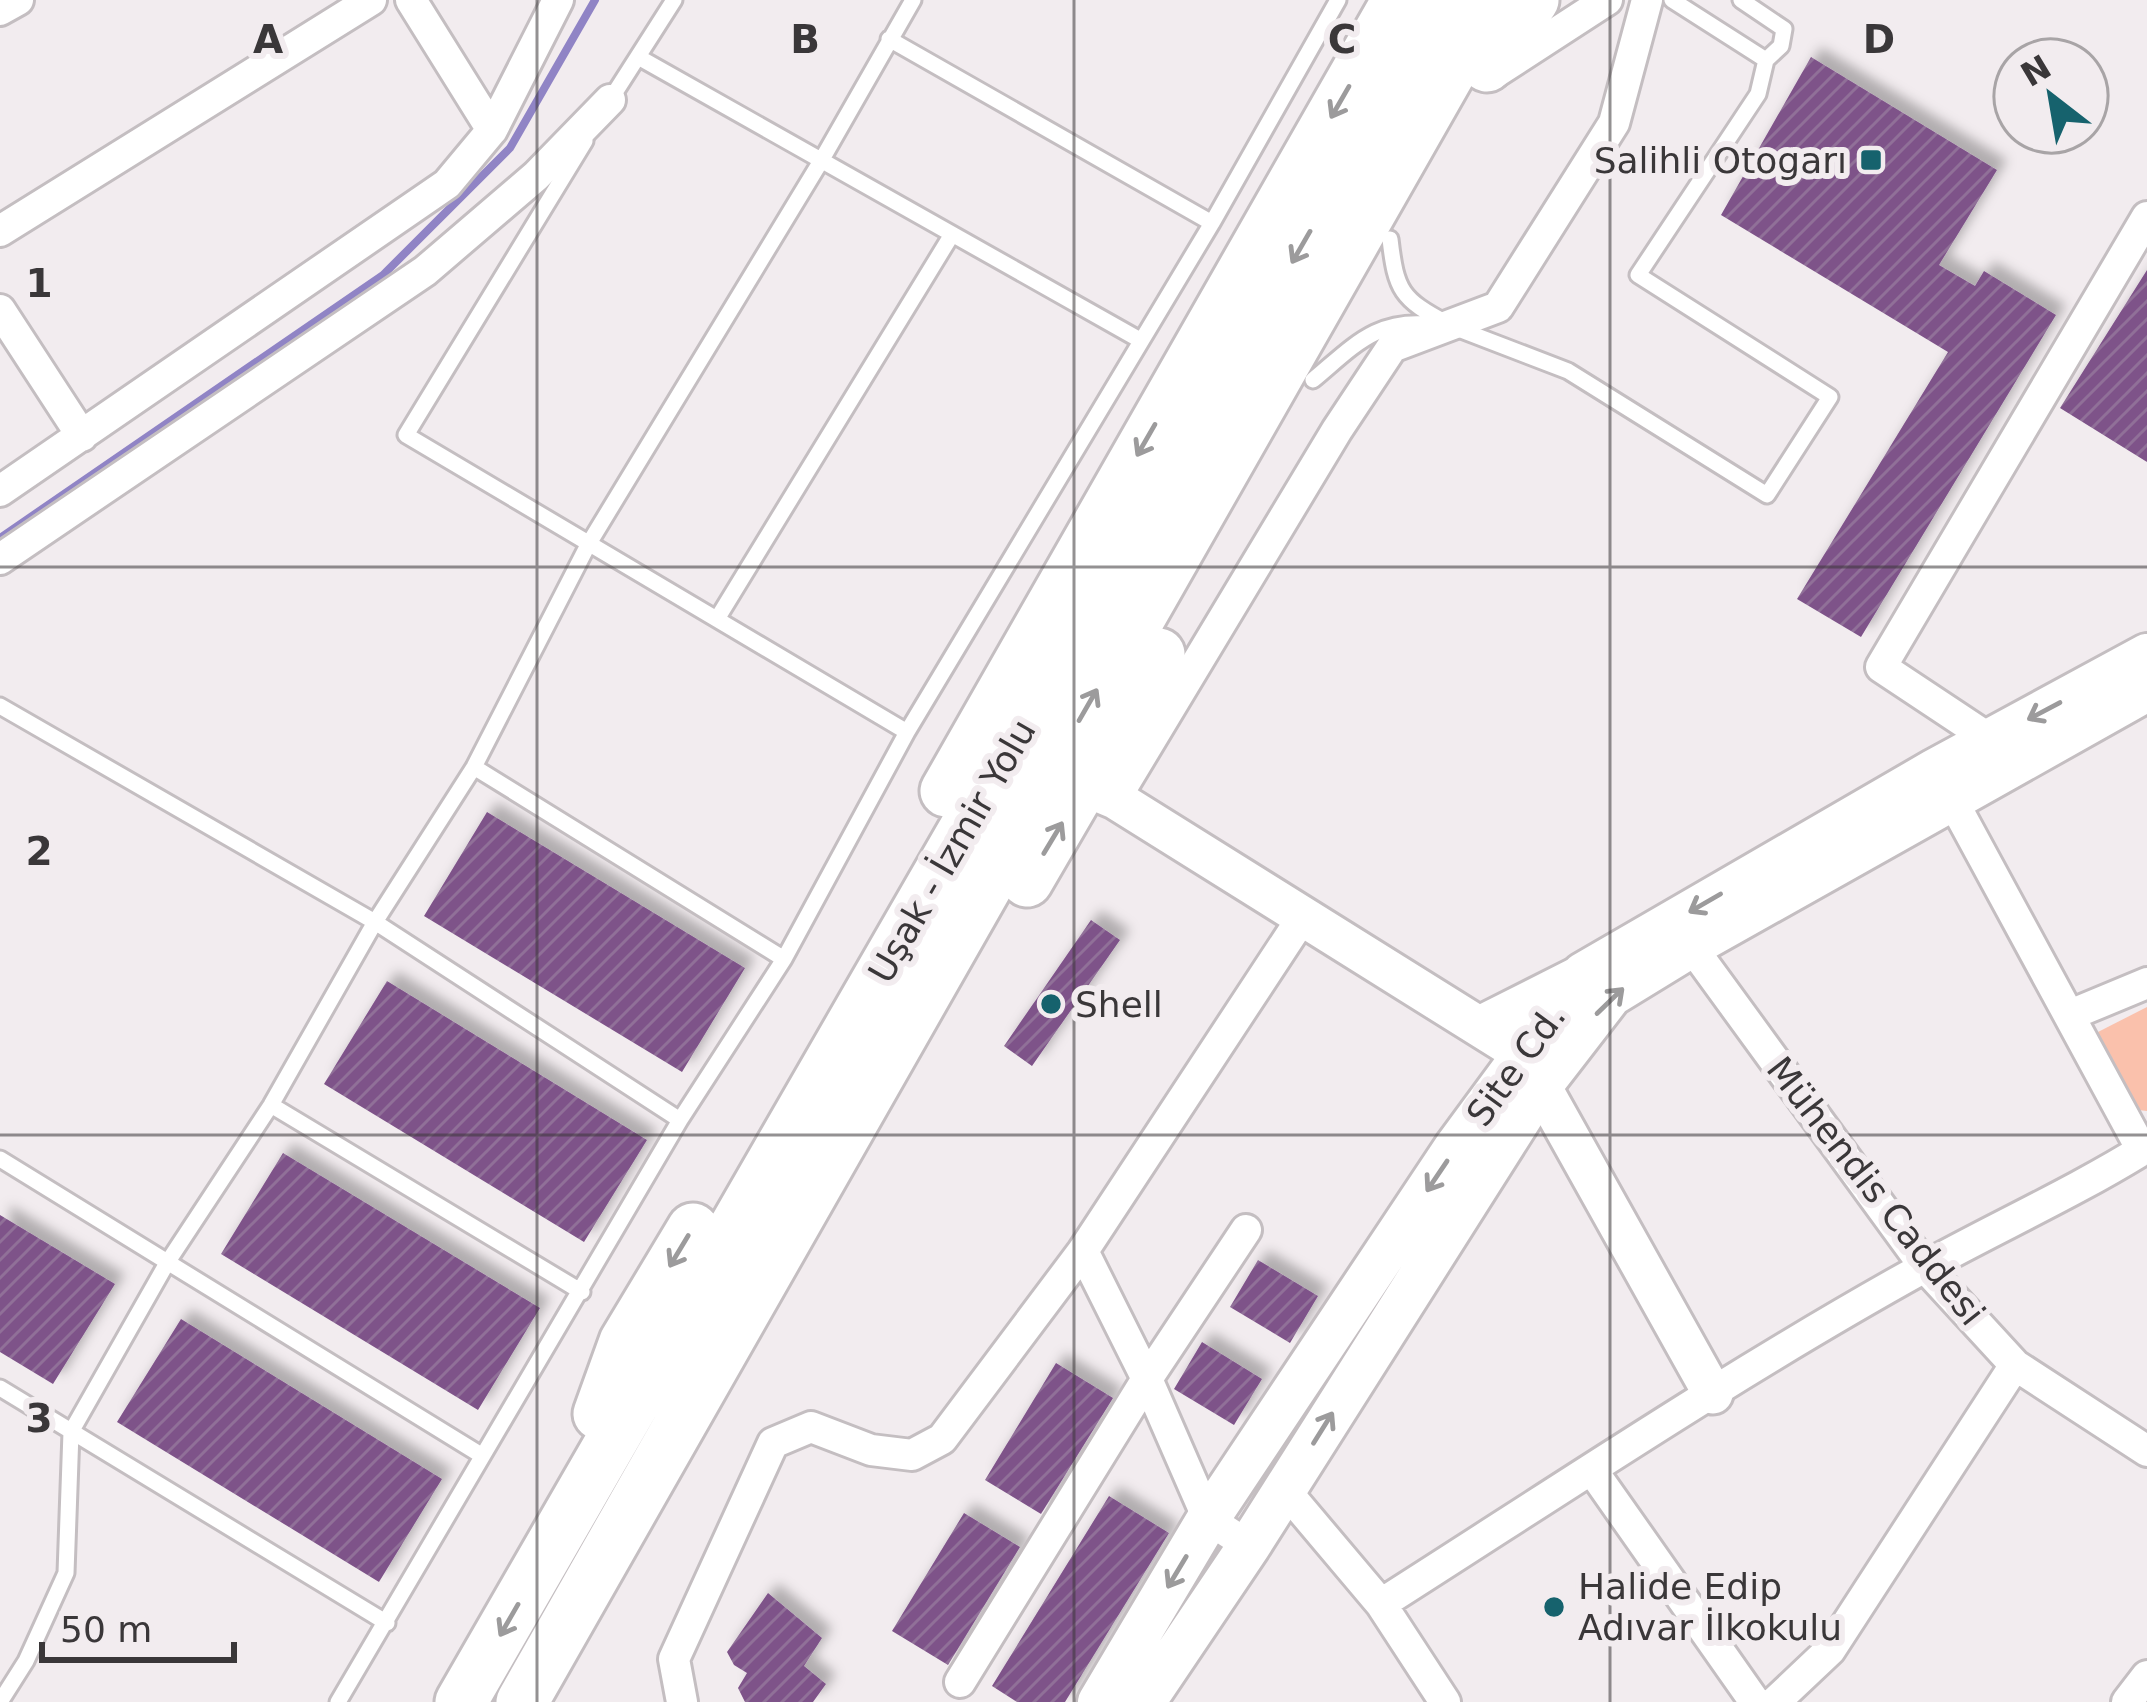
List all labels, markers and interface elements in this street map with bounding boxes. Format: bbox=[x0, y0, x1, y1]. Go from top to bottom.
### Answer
text: A bbox=[253, 17, 283, 62]
text: B bbox=[790, 17, 820, 62]
text: C bbox=[1328, 17, 1356, 62]
text: D bbox=[1863, 17, 1895, 62]
north arrow bbox=[1991, 36, 2111, 156]
text: N bbox=[2014, 47, 2058, 95]
one-way arrow bbox=[1327, 83, 1351, 118]
place label: Salihli Otogarı bbox=[1594, 140, 1847, 181]
marker: Salihli Otogarı bbox=[1858, 147, 1884, 173]
one-way arrow bbox=[1289, 229, 1313, 264]
text: 1 bbox=[25, 261, 53, 306]
one-way arrow bbox=[1133, 422, 1157, 457]
one-way arrow bbox=[1077, 689, 1101, 724]
one-way arrow bbox=[2028, 700, 2063, 723]
street label: Uşak - İzmir Yolu bbox=[860, 712, 1044, 990]
one-way arrow bbox=[1041, 822, 1065, 856]
text: 2 bbox=[25, 829, 53, 874]
one-way arrow bbox=[1688, 892, 1723, 916]
place label: Shell bbox=[1075, 984, 1163, 1025]
one-way arrow bbox=[1595, 987, 1624, 1015]
marker: Shell bbox=[1038, 991, 1064, 1017]
street label: Site Cd. bbox=[1458, 996, 1574, 1134]
street label: Mühendis Caddesi bbox=[1759, 1049, 1993, 1333]
one-way arrow bbox=[1424, 1158, 1449, 1192]
one-way arrow bbox=[667, 1233, 691, 1268]
text: 3 bbox=[25, 1396, 53, 1441]
one-way arrow bbox=[1311, 1412, 1335, 1446]
one-way arrow bbox=[1164, 1554, 1188, 1589]
place label: Halide Edip Adıvar İlkokulu bbox=[1578, 1566, 1842, 1648]
scale bar bbox=[42, 1588, 234, 1662]
marker: Halide Edip Adıvar İlkokulu bbox=[1541, 1594, 1567, 1620]
one-way arrow bbox=[496, 1602, 520, 1637]
text: 50 m bbox=[60, 1609, 152, 1650]

